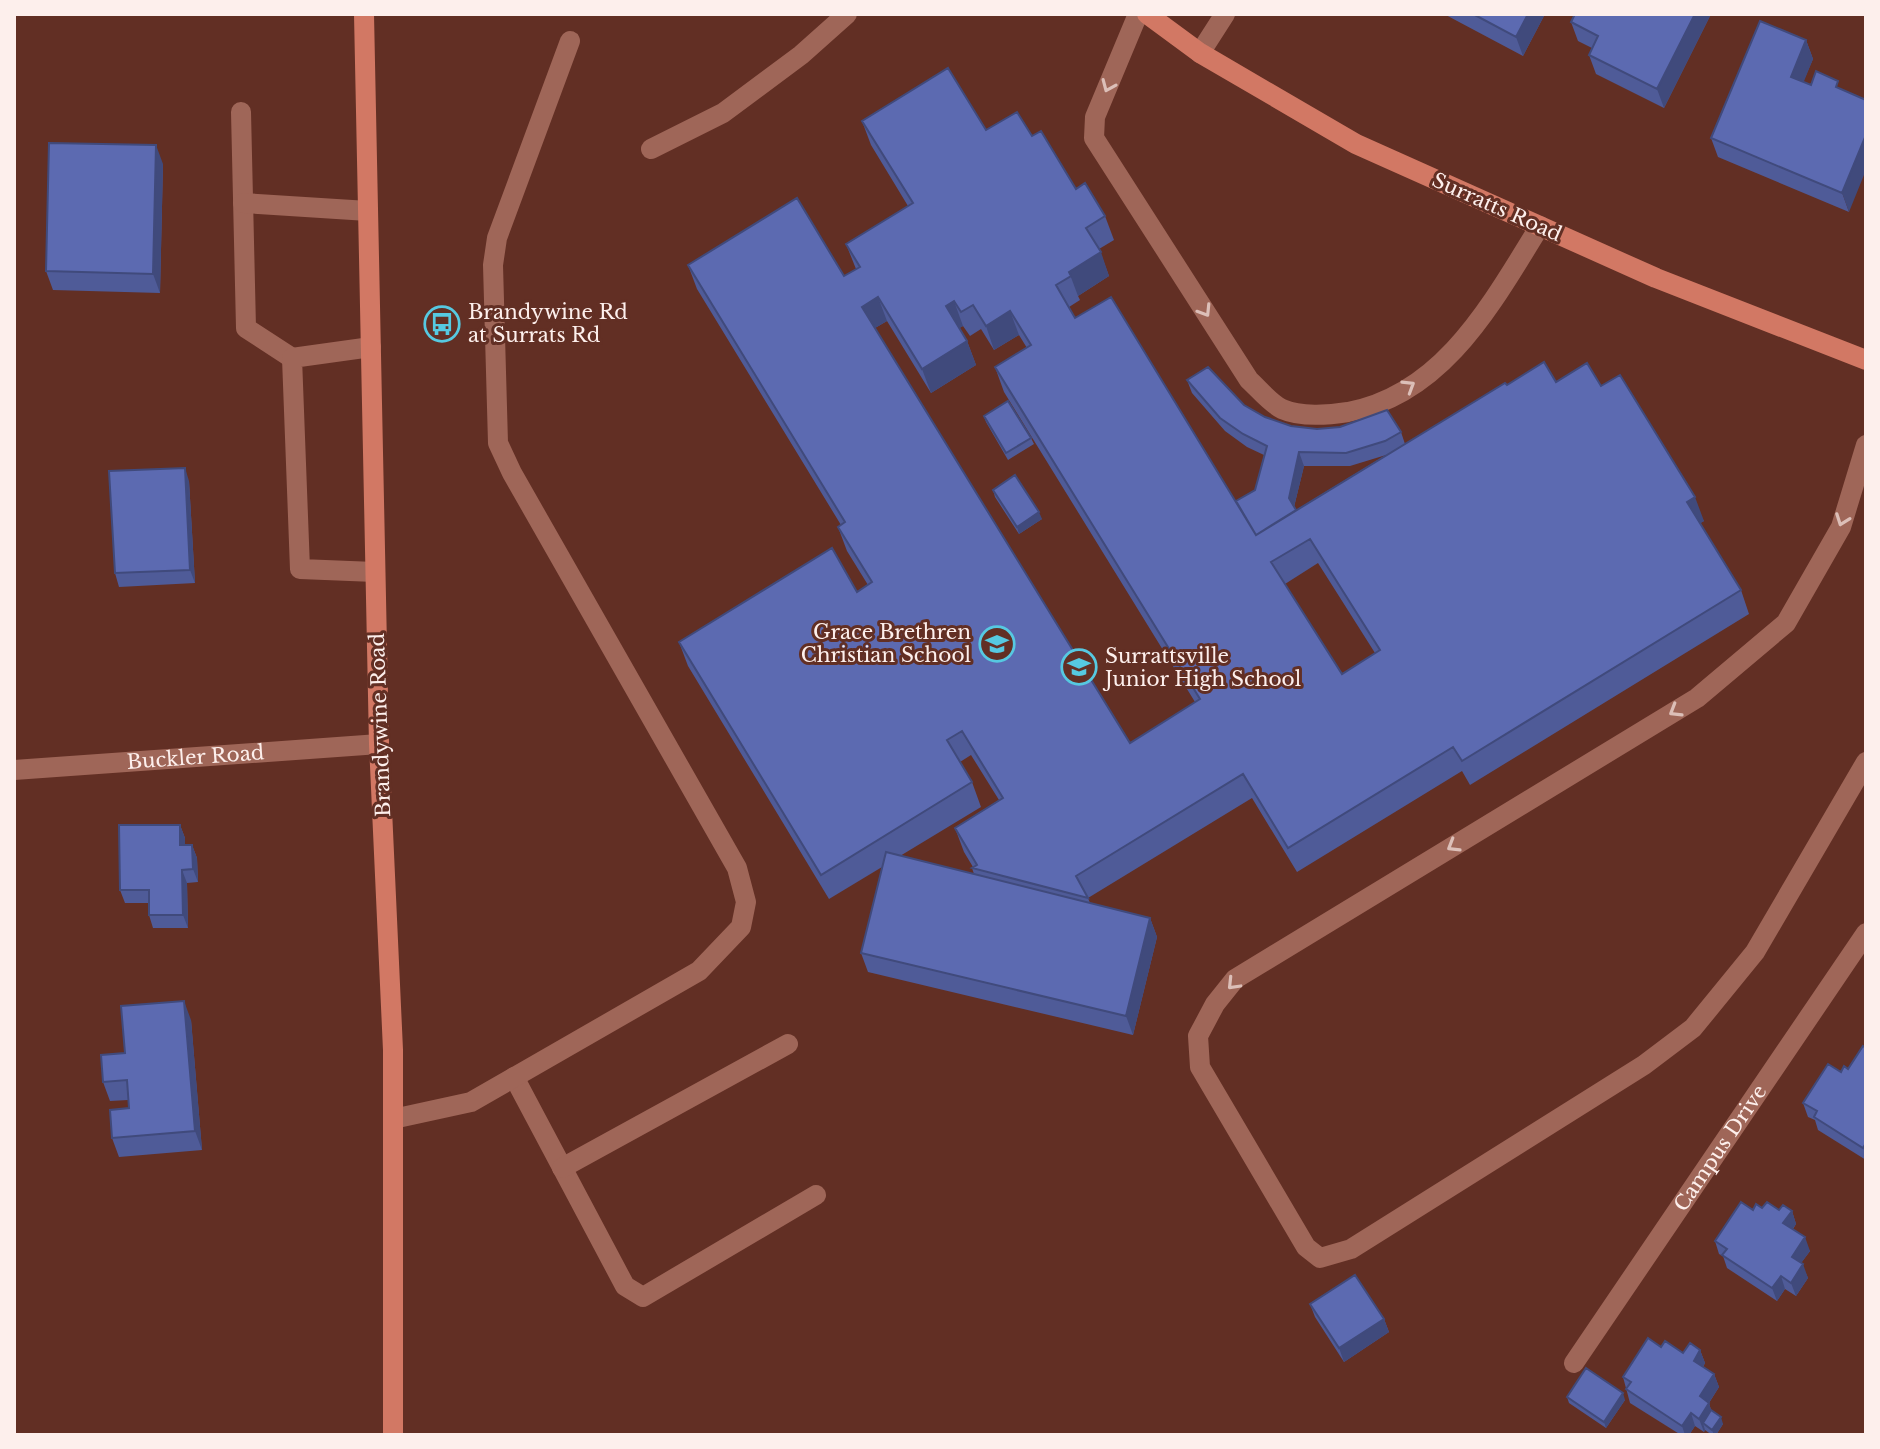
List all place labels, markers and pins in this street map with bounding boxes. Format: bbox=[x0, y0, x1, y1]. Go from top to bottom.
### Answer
place label: Brandywine Rd at Surrats Rd bbox=[468, 300, 628, 347]
bus stop icon: Brandywine Rd at Surrats Rd bbox=[423, 305, 461, 343]
place label: Grace Brethren Christian School bbox=[801, 620, 971, 667]
school or university icon: Grace Brethren Christian School bbox=[978, 625, 1016, 663]
place label: Surrattsville Junior High School bbox=[1102, 644, 1301, 691]
school or university icon: Surrattsville Junior High School bbox=[1060, 648, 1098, 686]

